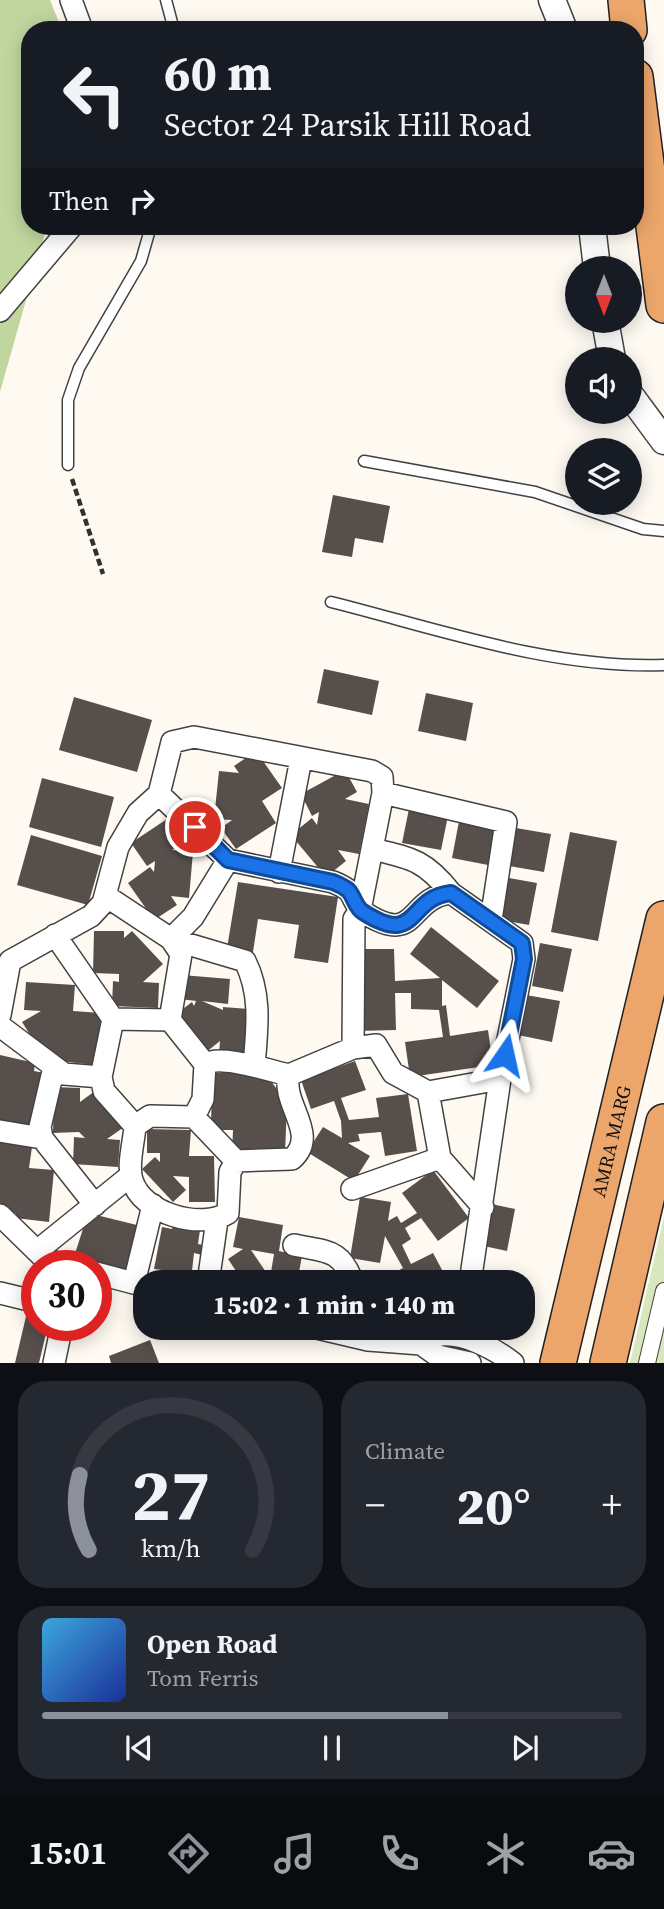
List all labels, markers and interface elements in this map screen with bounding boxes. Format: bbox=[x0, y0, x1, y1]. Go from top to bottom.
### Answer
text: 60 m bbox=[164, 39, 272, 106]
icon: left bbox=[49, 49, 140, 140]
text: Sector 24 Parsik Hill Road bbox=[164, 103, 531, 147]
icon: right bbox=[123, 182, 161, 220]
text: Then bbox=[49, 183, 109, 219]
north arrow bbox=[565, 256, 642, 332]
map controls bbox=[565, 256, 642, 515]
button: sound bbox=[565, 347, 642, 424]
button: layers bbox=[565, 438, 642, 515]
pin bbox=[165, 797, 225, 857]
icon: arrive bbox=[176, 808, 214, 846]
position arrow bbox=[468, 1018, 542, 1092]
street label: AMRA MARG bbox=[585, 1083, 637, 1200]
speed limit sign: 30 bbox=[21, 1250, 112, 1341]
text: 15:02 · 1 min · 140 m bbox=[213, 1287, 455, 1323]
text: Climate bbox=[365, 1435, 445, 1467]
text: 27 bbox=[131, 1446, 210, 1545]
text: 20° bbox=[456, 1470, 531, 1541]
text: − bbox=[365, 1479, 385, 1531]
text: + bbox=[602, 1479, 622, 1531]
text: km/h bbox=[141, 1531, 200, 1565]
text: Open Road bbox=[147, 1626, 278, 1662]
text: Tom Ferris bbox=[147, 1662, 258, 1694]
icon: previous bbox=[120, 1729, 158, 1767]
icon: pause bbox=[313, 1729, 351, 1767]
icon: next bbox=[506, 1729, 544, 1767]
icon: directions bbox=[164, 1829, 213, 1878]
icon: music bbox=[270, 1829, 319, 1878]
icon: phone bbox=[375, 1829, 424, 1878]
icon: climate bbox=[481, 1829, 530, 1878]
icon: car bbox=[587, 1829, 636, 1878]
text: 15:01 bbox=[28, 1831, 107, 1875]

